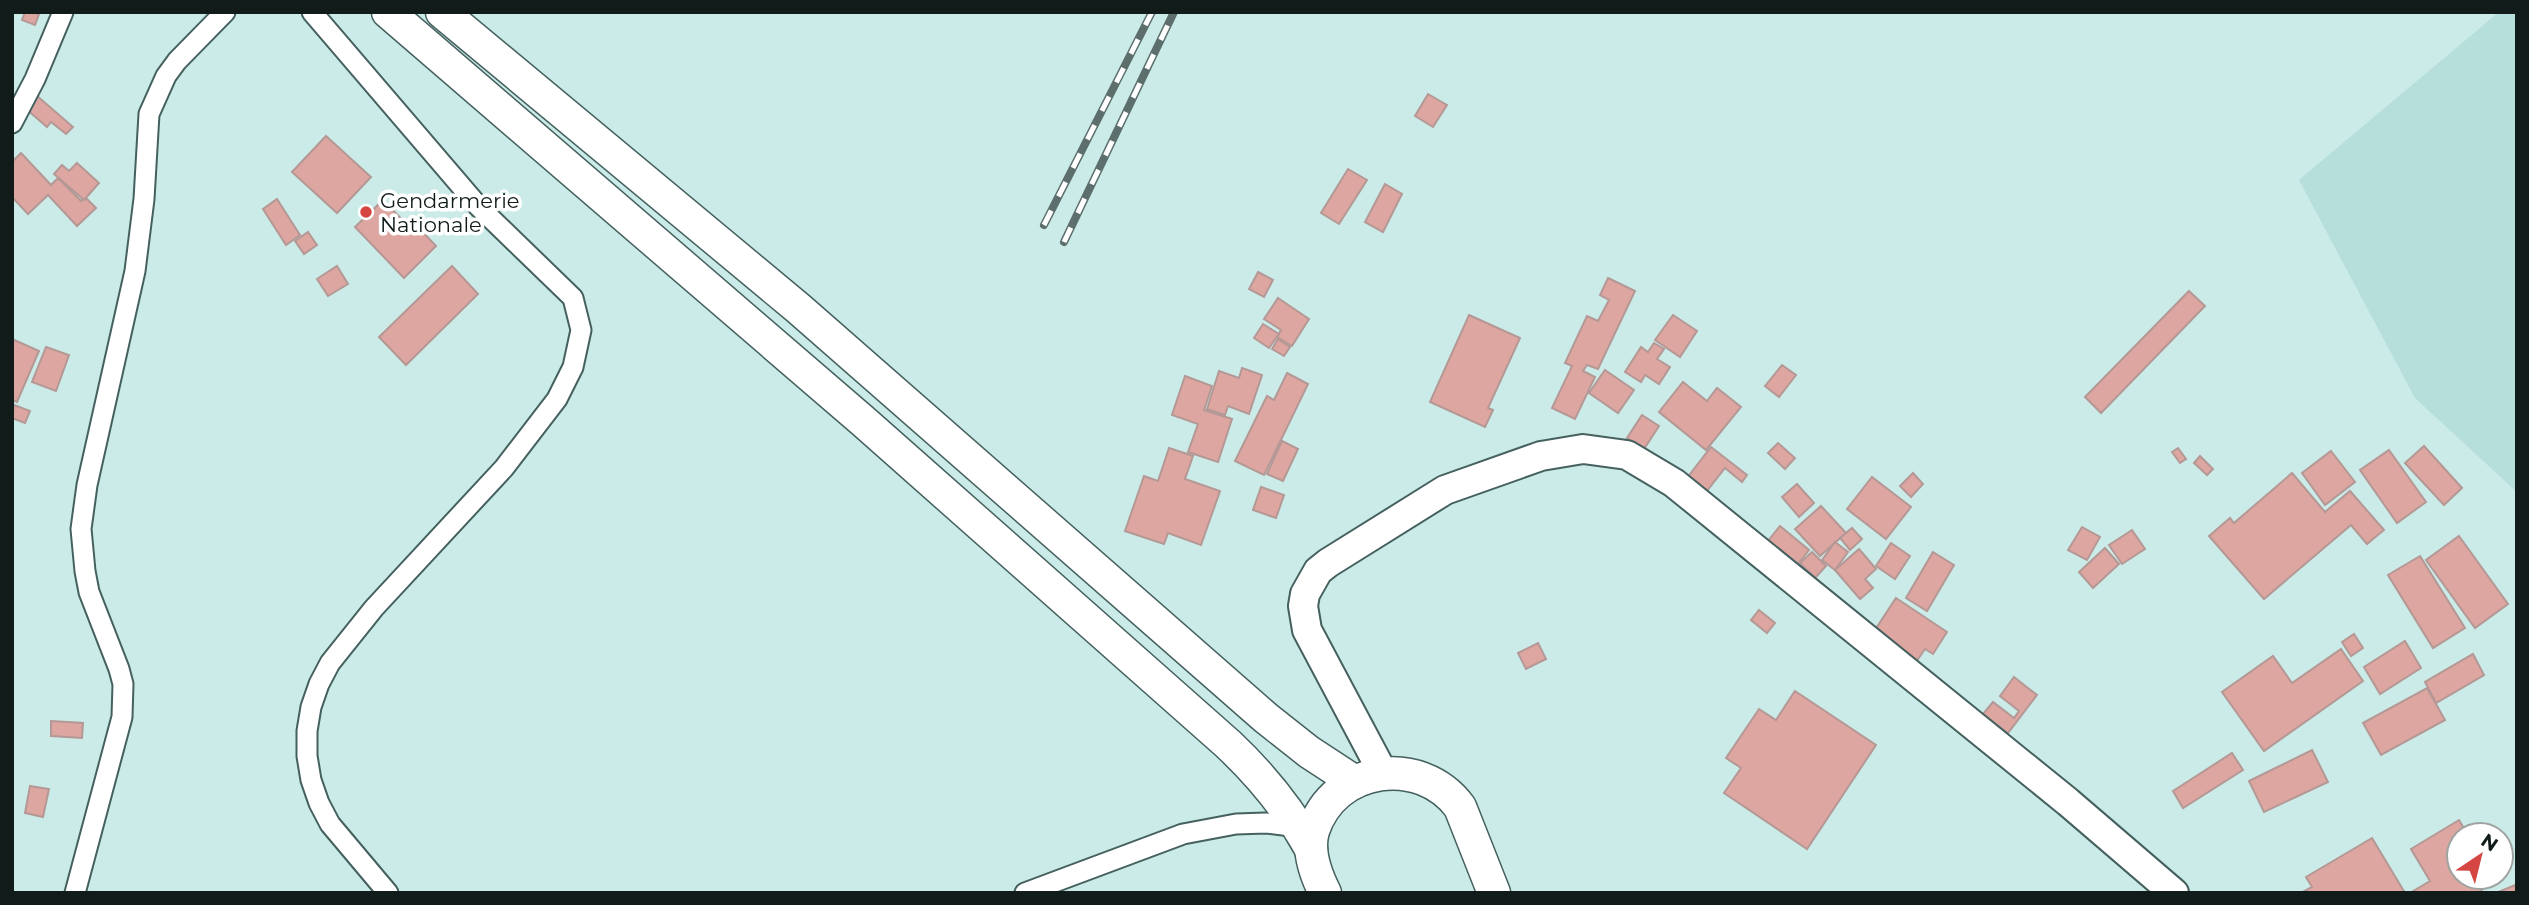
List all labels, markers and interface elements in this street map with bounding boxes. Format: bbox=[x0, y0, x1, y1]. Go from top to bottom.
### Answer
place label: Gendarmerie Nationale bbox=[380, 188, 520, 237]
marker: Gendarmerie Nationale bbox=[358, 204, 374, 220]
north arrow bbox=[2445, 821, 2515, 891]
text: N bbox=[2477, 829, 2502, 856]

